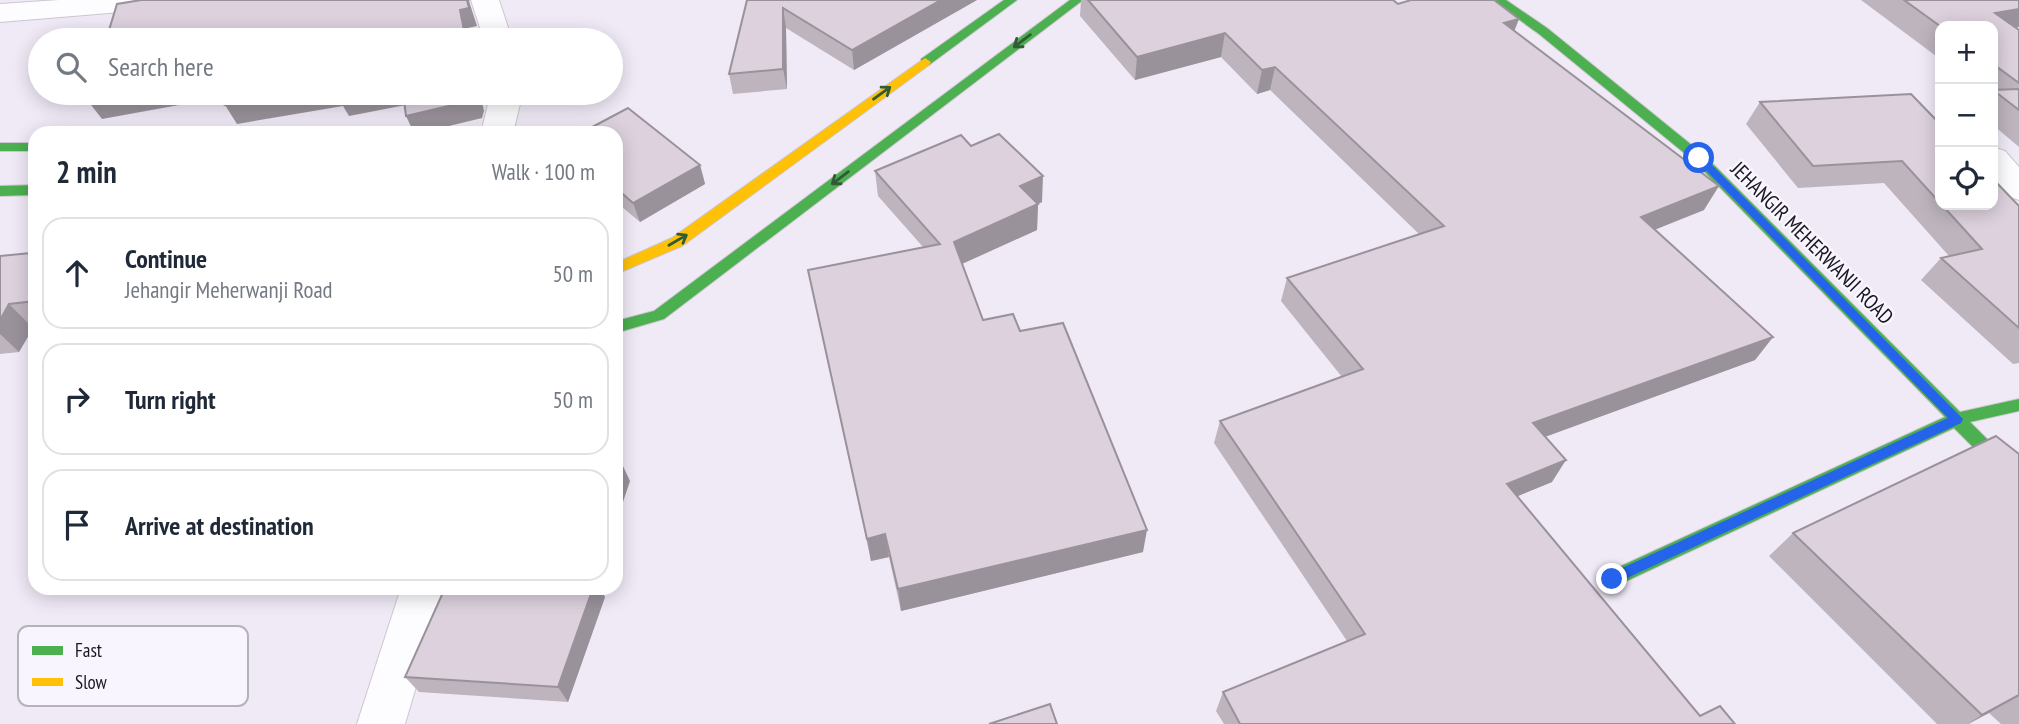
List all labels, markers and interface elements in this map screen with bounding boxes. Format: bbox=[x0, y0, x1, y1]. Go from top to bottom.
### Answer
map controls bbox=[1935, 21, 1998, 210]
button: + bbox=[1935, 21, 1998, 84]
search box bbox=[28, 28, 623, 105]
one-way arrow bbox=[1013, 34, 1032, 48]
icon: search bbox=[52, 48, 90, 86]
text: Search here bbox=[108, 50, 214, 83]
button: − bbox=[1935, 84, 1998, 147]
one-way arrow bbox=[872, 86, 891, 100]
route start bbox=[1683, 142, 1714, 173]
button: locate bbox=[1935, 147, 1998, 210]
text: 2 min bbox=[56, 152, 117, 191]
street label: JEHANGIR MEHERWANJI ROAD bbox=[1725, 155, 1899, 330]
text: Walk · 100 m bbox=[492, 157, 595, 186]
one-way arrow bbox=[832, 170, 850, 185]
one-way arrow bbox=[667, 233, 687, 247]
text: Continue bbox=[125, 242, 207, 275]
icon: ahead bbox=[58, 254, 96, 292]
text: 50 m bbox=[552, 259, 593, 288]
text: Jehangir Meherwanji Road bbox=[125, 275, 333, 304]
icon: right bbox=[58, 380, 96, 418]
text: Turn right bbox=[125, 383, 216, 416]
text: 50 m bbox=[552, 385, 593, 414]
icon: arrive bbox=[58, 506, 96, 544]
text: Arrive at destination bbox=[125, 509, 314, 542]
route end bbox=[1596, 563, 1627, 594]
legend bbox=[18, 626, 248, 706]
text: Fast bbox=[75, 638, 103, 662]
text: Slow bbox=[75, 670, 108, 694]

